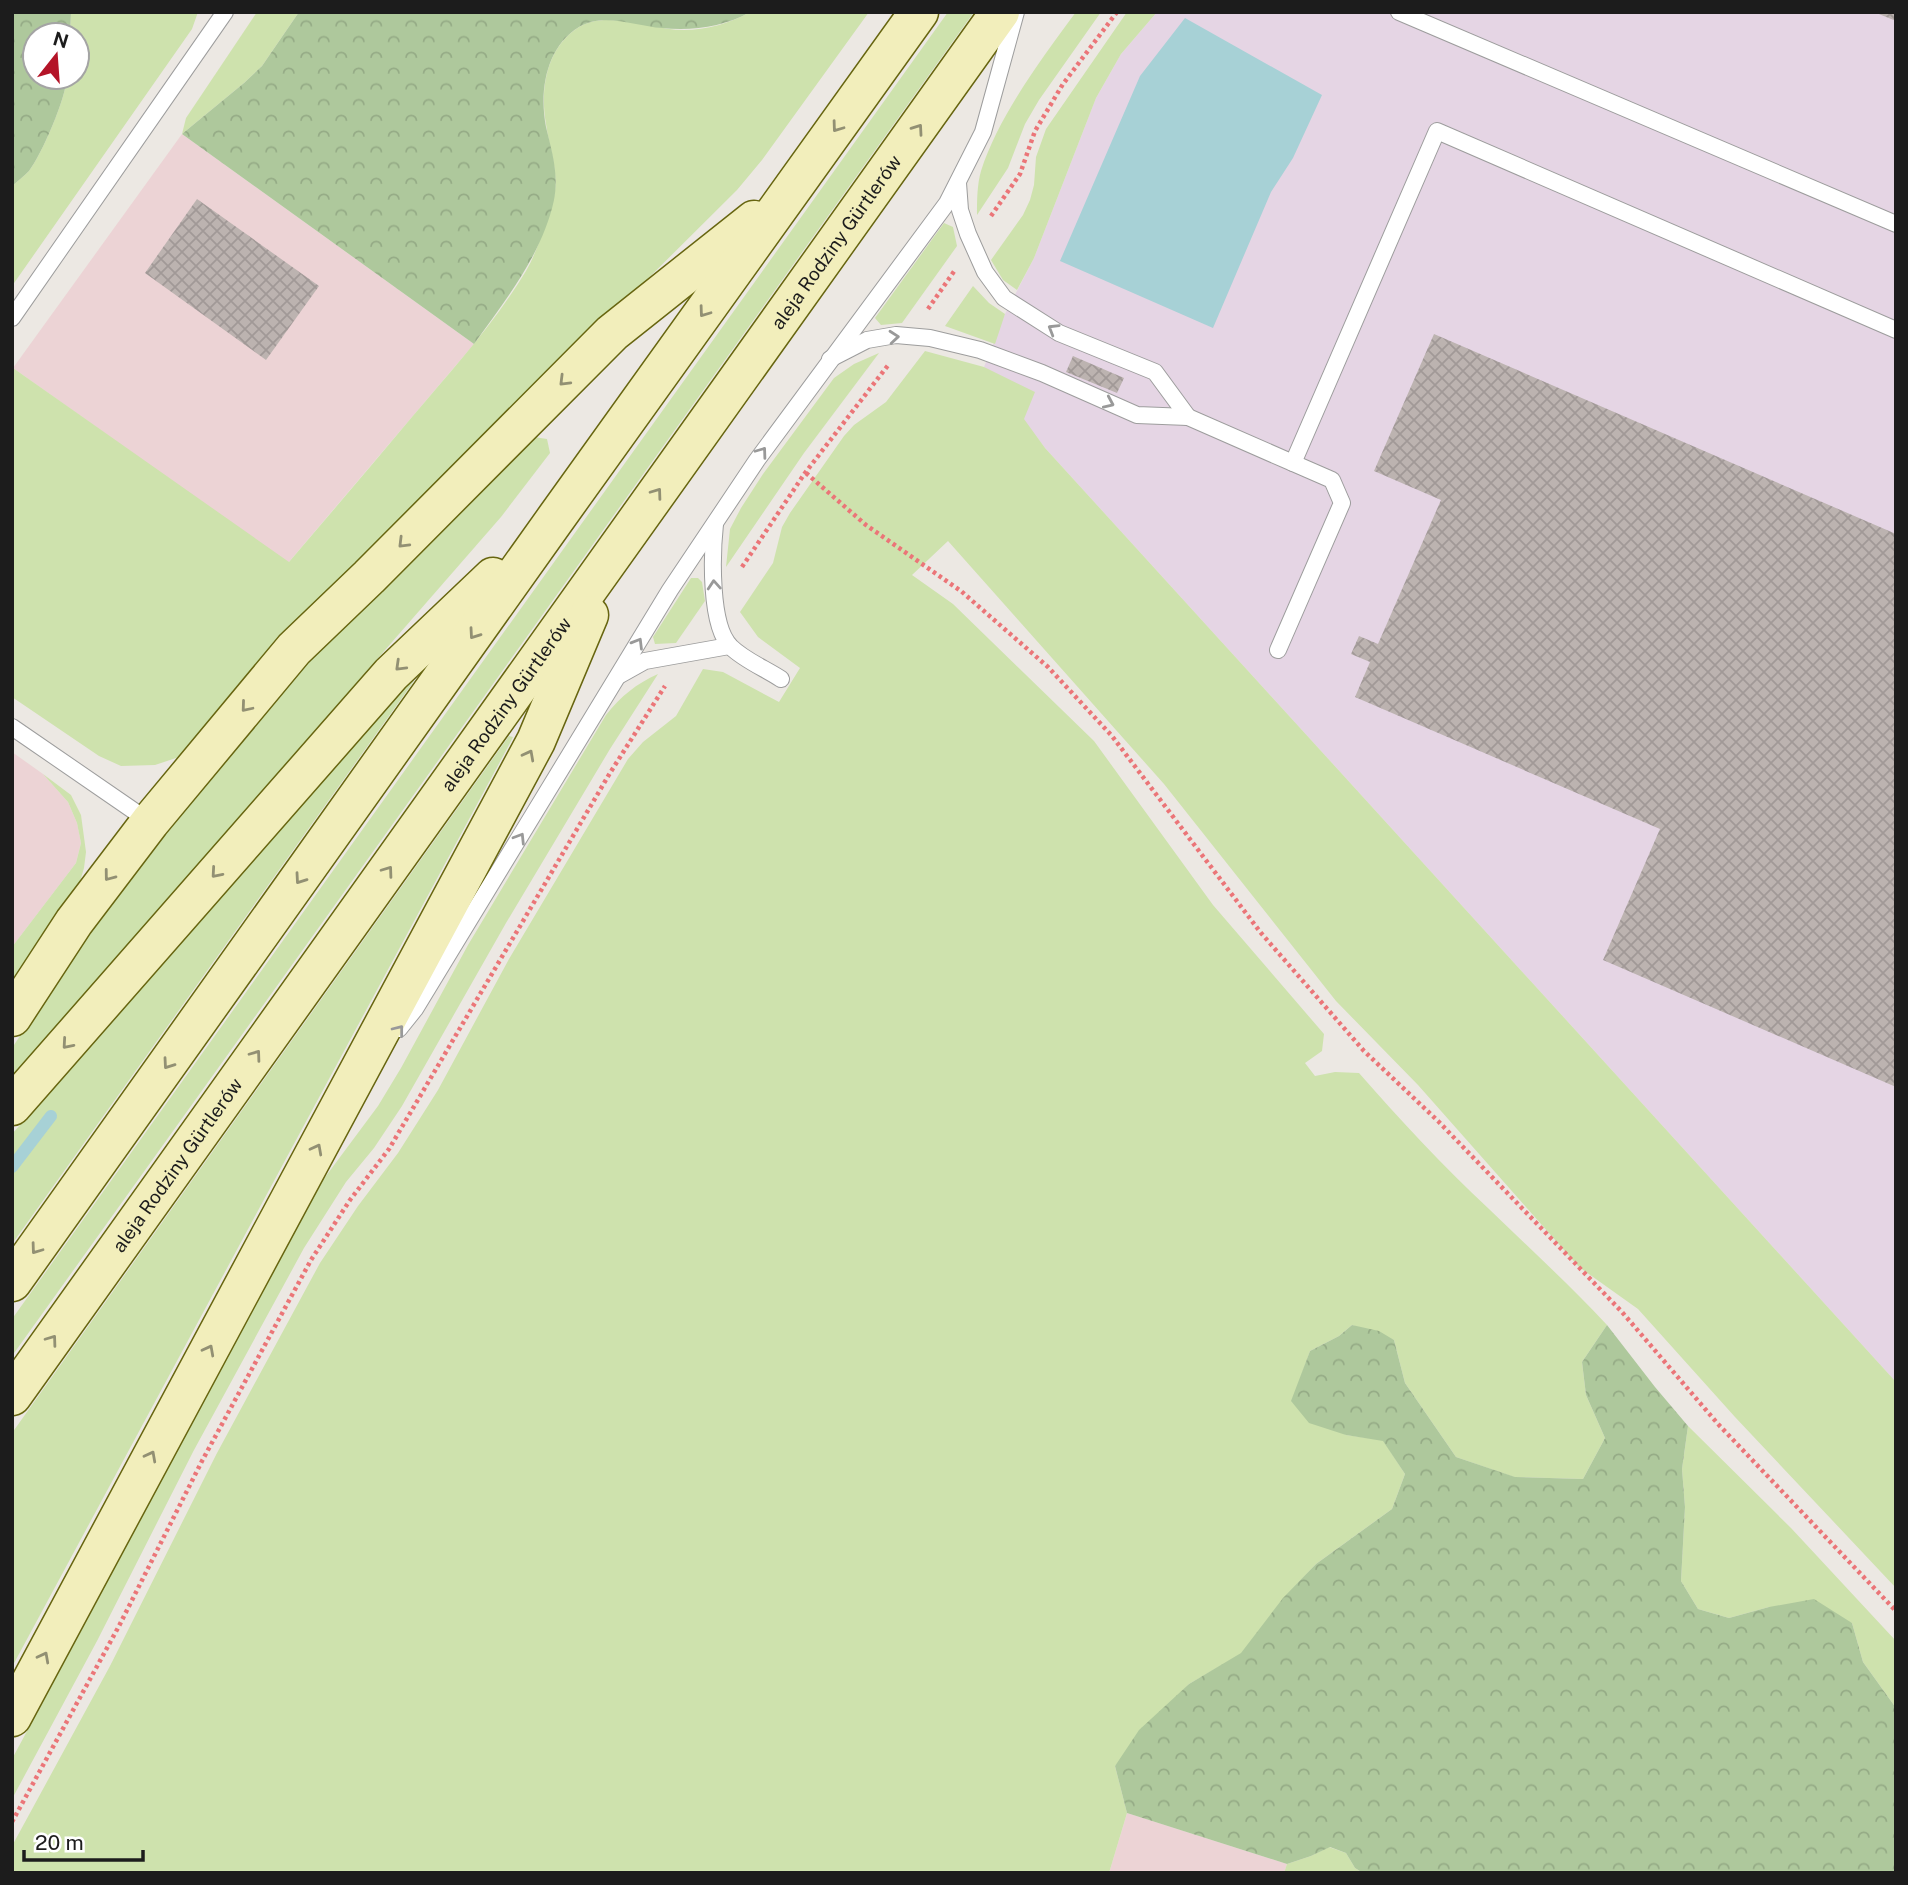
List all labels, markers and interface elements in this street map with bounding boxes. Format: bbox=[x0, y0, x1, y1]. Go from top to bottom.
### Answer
north arrow bbox=[21, 21, 91, 91]
text: N bbox=[51, 27, 71, 52]
one-way arrow bbox=[833, 119, 845, 132]
one-way arrow bbox=[910, 124, 922, 137]
street label: aleja Rodziny Gürtlerów bbox=[766, 150, 906, 333]
one-way arrow bbox=[700, 304, 712, 317]
one-way arrow bbox=[1048, 324, 1061, 337]
one-way arrow bbox=[889, 330, 900, 345]
one-way arrow bbox=[559, 373, 572, 386]
one-way arrow bbox=[1102, 394, 1114, 408]
one-way arrow bbox=[754, 447, 767, 460]
one-way arrow bbox=[649, 488, 661, 501]
one-way arrow bbox=[399, 535, 412, 548]
one-way arrow bbox=[707, 579, 722, 590]
street label: aleja Rodziny Gürtlerów bbox=[436, 613, 576, 796]
one-way arrow bbox=[470, 626, 482, 639]
one-way arrow bbox=[629, 637, 642, 650]
one-way arrow bbox=[395, 658, 408, 670]
one-way arrow bbox=[242, 698, 254, 711]
one-way arrow bbox=[521, 750, 534, 762]
one-way arrow bbox=[512, 832, 525, 845]
one-way arrow bbox=[212, 865, 224, 878]
one-way arrow bbox=[380, 866, 392, 878]
one-way arrow bbox=[104, 868, 117, 881]
one-way arrow bbox=[296, 871, 308, 884]
one-way arrow bbox=[390, 1025, 403, 1037]
one-way arrow bbox=[63, 1036, 75, 1049]
one-way arrow bbox=[248, 1051, 260, 1063]
one-way arrow bbox=[164, 1056, 176, 1069]
street label: aleja Rodziny Gürtlerów bbox=[107, 1073, 247, 1256]
one-way arrow bbox=[308, 1144, 322, 1157]
one-way arrow bbox=[31, 1241, 44, 1254]
one-way arrow bbox=[44, 1335, 56, 1348]
one-way arrow bbox=[201, 1344, 214, 1357]
one-way arrow bbox=[143, 1451, 157, 1464]
one-way arrow bbox=[36, 1652, 50, 1664]
scale bar bbox=[24, 1818, 144, 1862]
text: 20 m bbox=[35, 1830, 84, 1855]

